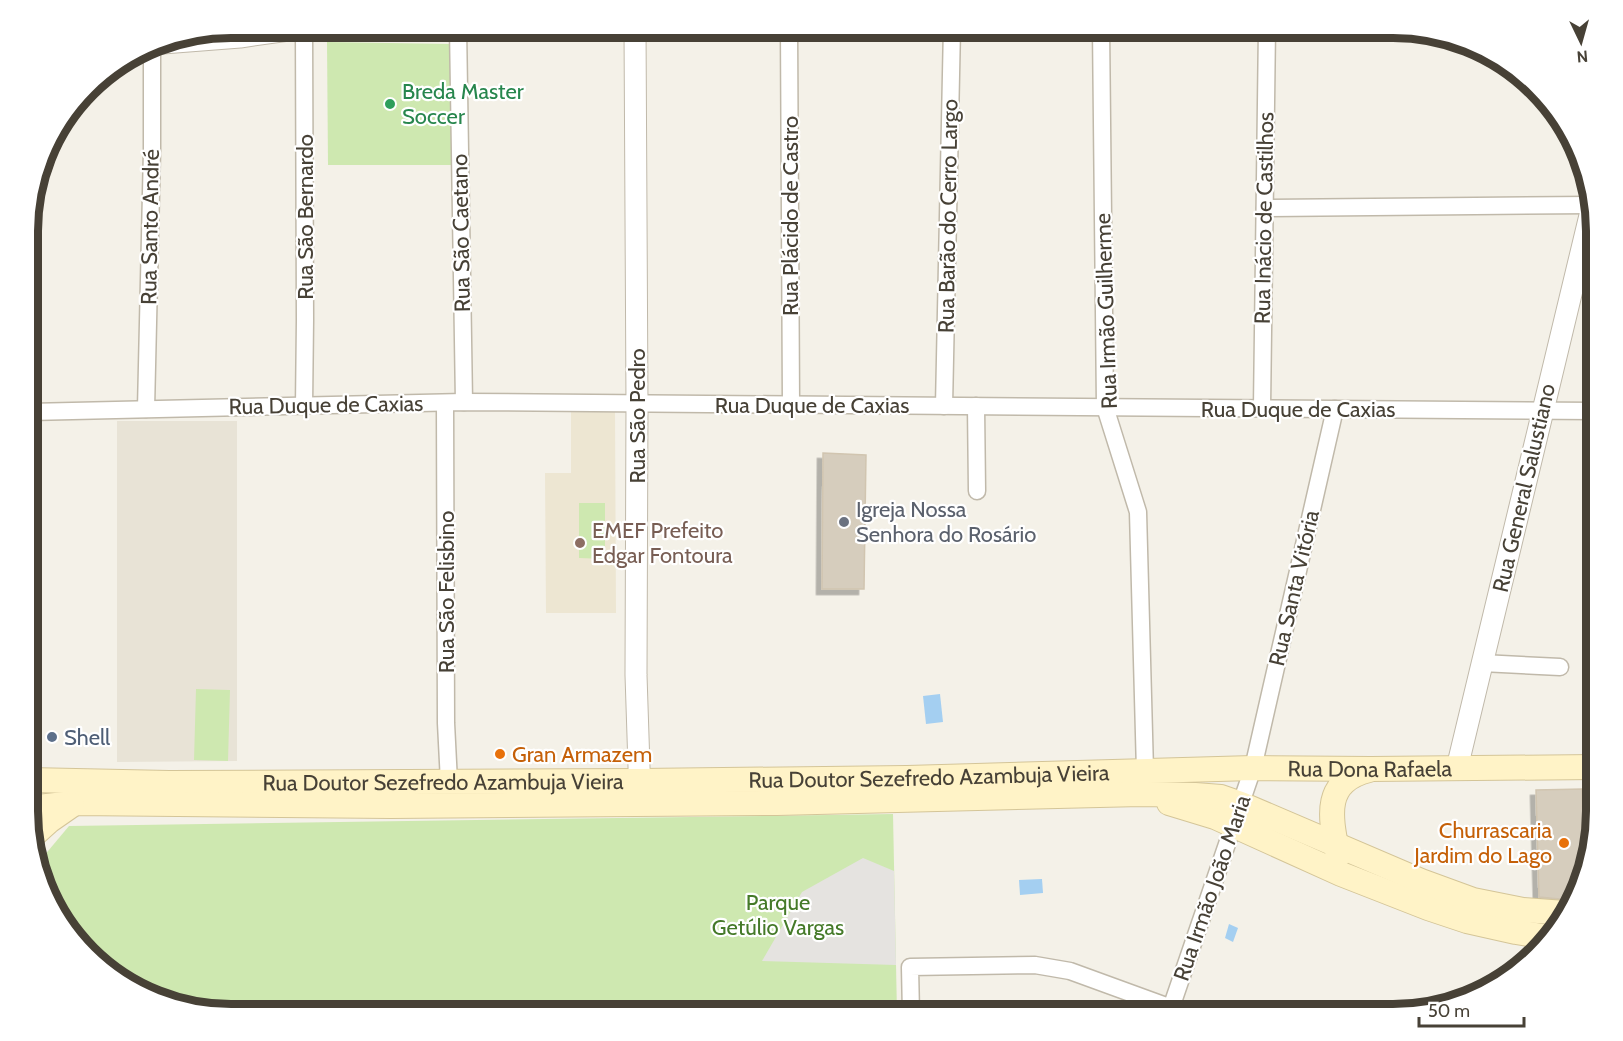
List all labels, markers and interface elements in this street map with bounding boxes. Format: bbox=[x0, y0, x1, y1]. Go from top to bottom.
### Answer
north arrow bbox=[1551, 12, 1611, 72]
text: N bbox=[1576, 46, 1589, 66]
place label: Breda Master Soccer bbox=[402, 78, 524, 130]
marker: Breda Master Soccer bbox=[383, 97, 397, 111]
street label: Rua Barão do Cerro Largo bbox=[932, 99, 964, 333]
street label: Rua Inácio de Castilhos bbox=[1249, 112, 1279, 324]
street label: Rua Plácido de Castro bbox=[777, 116, 804, 316]
street label: Rua São Bernardo bbox=[292, 134, 319, 300]
street label: Rua Santo André bbox=[135, 149, 165, 305]
street label: Rua São Caetano bbox=[446, 154, 476, 312]
street label: Rua Irmão Guilherme bbox=[1089, 213, 1123, 409]
street label: Rua São Pedro bbox=[624, 348, 651, 484]
street label: Rua General Salustiano bbox=[1487, 381, 1561, 595]
street label: Rua Duque de Caxias bbox=[228, 390, 424, 420]
street label: Rua Duque de Caxias bbox=[715, 392, 909, 419]
street label: Rua Duque de Caxias bbox=[1201, 396, 1395, 423]
place label: Igreja Nossa Senhora do Rosário bbox=[856, 496, 1036, 548]
street label: Rua Santa Vitória bbox=[1263, 507, 1325, 669]
street label: Rua São Felisbino bbox=[433, 511, 460, 673]
marker: Igreja Nossa Senhora do Rosário bbox=[837, 515, 851, 529]
place label: EMEF Prefeito Edgar Fontoura bbox=[592, 517, 733, 569]
marker: EMEF Prefeito Edgar Fontoura bbox=[573, 536, 587, 550]
place label: Shell bbox=[64, 724, 111, 751]
marker: Shell bbox=[45, 730, 59, 744]
place label: Gran Armazem bbox=[512, 741, 652, 768]
marker: Gran Armazem bbox=[493, 747, 507, 761]
street label: Rua Dona Rafaela bbox=[1288, 755, 1452, 783]
street label: Rua Doutor Sezefredo Azambuja Vieira bbox=[748, 759, 1110, 793]
street label: Rua Doutor Sezefredo Azambuja Vieira bbox=[262, 768, 624, 796]
street label: Rua Irmão João Maria bbox=[1168, 791, 1257, 984]
place label: Churrascaria Jardim do Lago bbox=[1413, 817, 1552, 869]
marker: Churrascaria Jardim do Lago bbox=[1557, 836, 1571, 850]
park label: Parque Getúlio Vargas bbox=[712, 889, 844, 941]
scale bar bbox=[1419, 990, 1524, 1028]
text: 50 m bbox=[1428, 1000, 1470, 1022]

